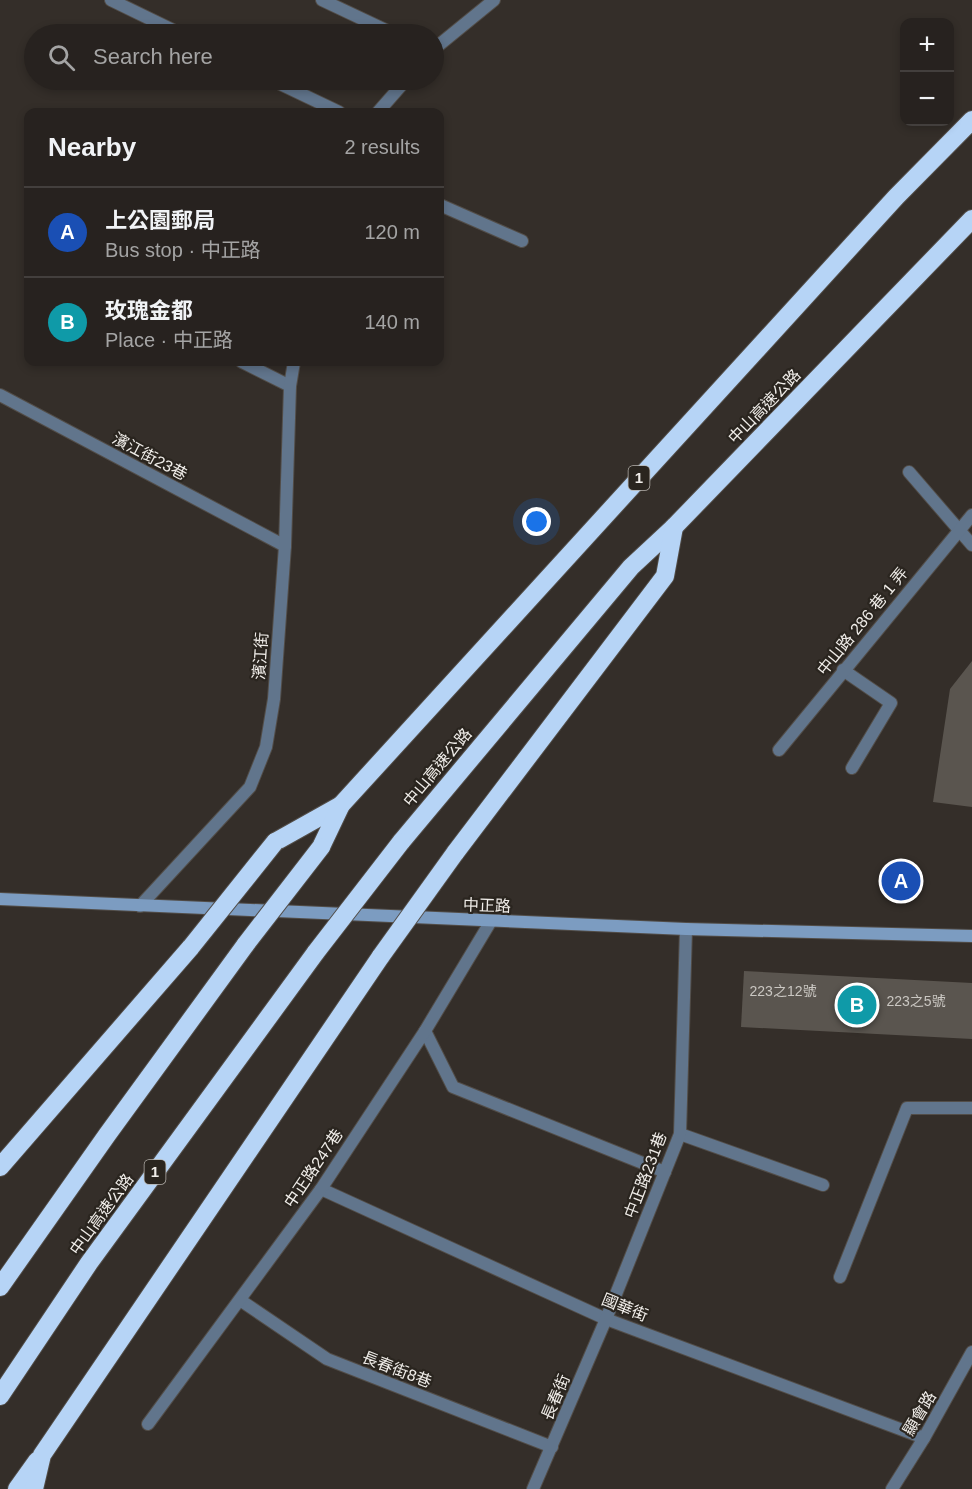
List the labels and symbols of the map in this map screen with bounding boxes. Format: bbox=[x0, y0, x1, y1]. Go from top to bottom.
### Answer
street label: 中山高速公路 bbox=[725, 366, 804, 447]
street label: 濱江街23巷 bbox=[110, 430, 190, 483]
road number: 1 bbox=[628, 466, 650, 490]
your location bbox=[522, 507, 551, 536]
street label: 中山路 286 巷 1 弄 bbox=[814, 564, 911, 678]
street label: 濱江街 bbox=[250, 631, 271, 681]
street label: 中山高速公路 bbox=[400, 725, 475, 810]
pin: A bbox=[882, 858, 920, 904]
street label: 中正路 bbox=[463, 896, 511, 915]
pin: B bbox=[838, 982, 876, 1028]
house number: 223之12號 bbox=[750, 983, 816, 999]
house number: 223之5號 bbox=[886, 993, 946, 1009]
street label: 中正路247巷 bbox=[281, 1126, 346, 1211]
street label: 中正路231巷 bbox=[621, 1130, 670, 1221]
road number: 1 bbox=[144, 1160, 166, 1184]
street label: 中山高速公路 bbox=[66, 1170, 136, 1258]
street label: 國華街 bbox=[599, 1291, 650, 1324]
street label: 長春街8巷 bbox=[360, 1348, 434, 1390]
street label: 長春街 bbox=[538, 1372, 573, 1423]
street label: 顯會路 bbox=[900, 1388, 939, 1438]

